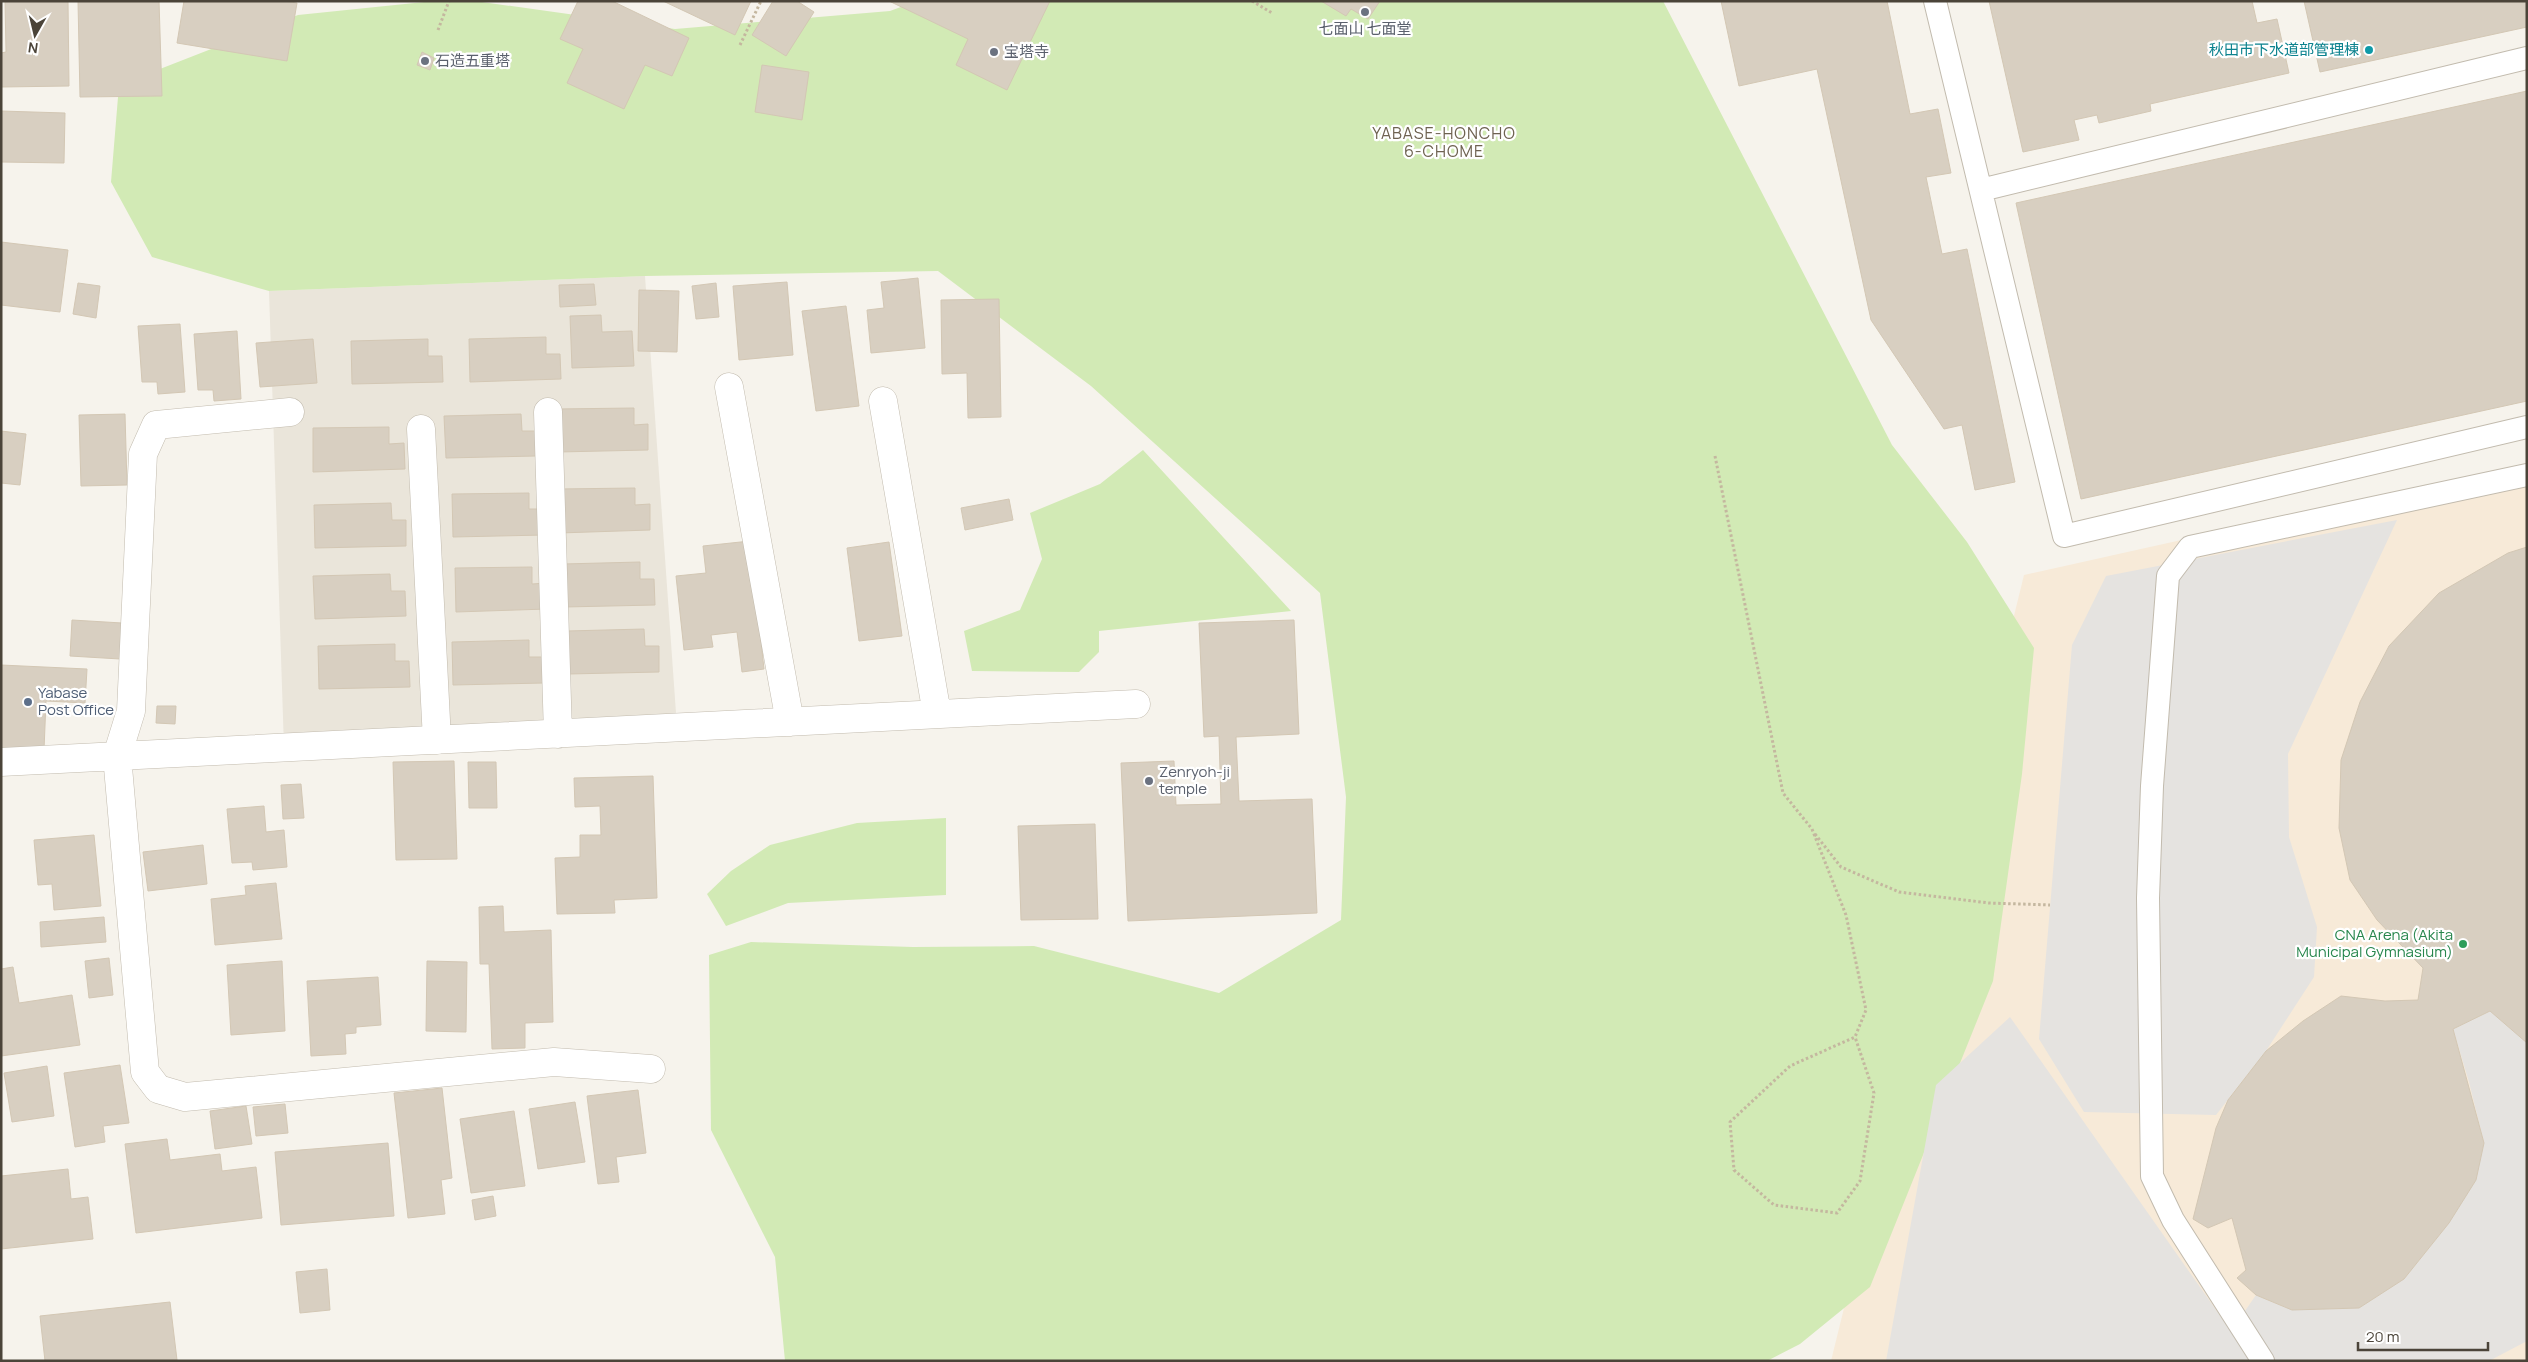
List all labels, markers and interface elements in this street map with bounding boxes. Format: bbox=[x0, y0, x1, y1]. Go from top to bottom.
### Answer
marker: 七面山 七面堂 bbox=[1359, 6, 1371, 18]
north arrow bbox=[10, 10, 60, 60]
place label: 七面山 七面堂 bbox=[1318, 18, 1412, 39]
text: N bbox=[27, 38, 39, 58]
place label: 秋田市下水道部管理棟 bbox=[2209, 39, 2359, 60]
place label: 宝塔寺 bbox=[1004, 41, 1049, 62]
marker: 秋田市下水道部管理棟 bbox=[2363, 44, 2375, 56]
marker: 宝塔寺 bbox=[988, 46, 1000, 58]
place label: 石造五重塔 bbox=[435, 50, 510, 71]
marker: 石造五重塔 bbox=[419, 55, 431, 67]
district label: YABASE-HONCHO 6-CHOME bbox=[1372, 122, 1516, 162]
place label: Yabase Post Office bbox=[38, 682, 114, 720]
marker: Yabase Post Office bbox=[22, 696, 34, 708]
place label: Zenryoh-ji temple bbox=[1159, 761, 1230, 799]
marker: Zenryoh-ji temple bbox=[1143, 775, 1155, 787]
place label: CNA Arena (Akita Municipal Gymnasium) bbox=[2296, 924, 2453, 962]
marker: CNA Arena (Akita Municipal Gymnasium) bbox=[2457, 938, 2469, 950]
scale bar bbox=[2358, 1320, 2488, 1352]
text: 20 m bbox=[2366, 1326, 2399, 1347]

